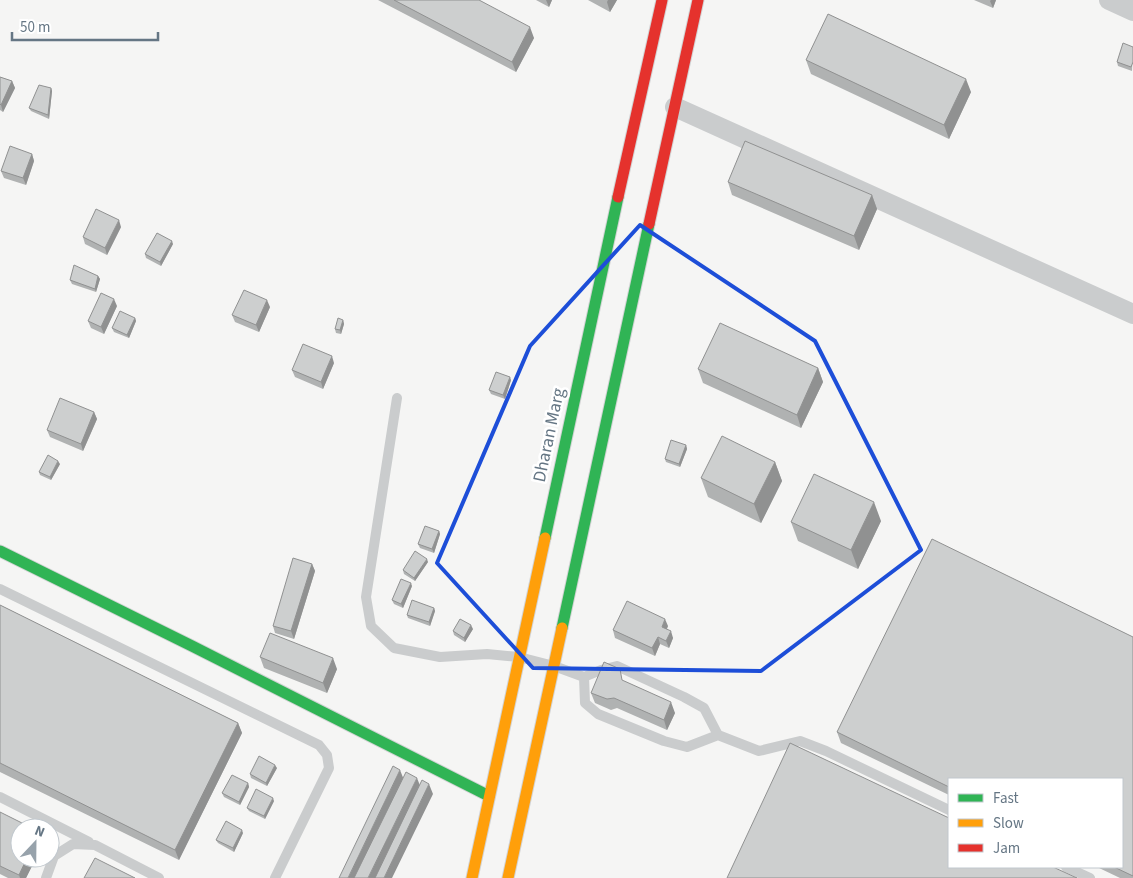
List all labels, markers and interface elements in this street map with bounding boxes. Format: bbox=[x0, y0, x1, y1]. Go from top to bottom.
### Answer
scale bar bbox=[12, 10, 159, 42]
text: 50 m bbox=[20, 17, 50, 38]
street label: Dharan Marg bbox=[527, 386, 571, 484]
legend bbox=[948, 778, 1123, 868]
text: Fast bbox=[993, 788, 1019, 809]
text: Slow bbox=[993, 813, 1024, 834]
north arrow bbox=[10, 818, 60, 868]
text: N bbox=[31, 821, 48, 843]
text: Jam bbox=[993, 838, 1020, 859]

